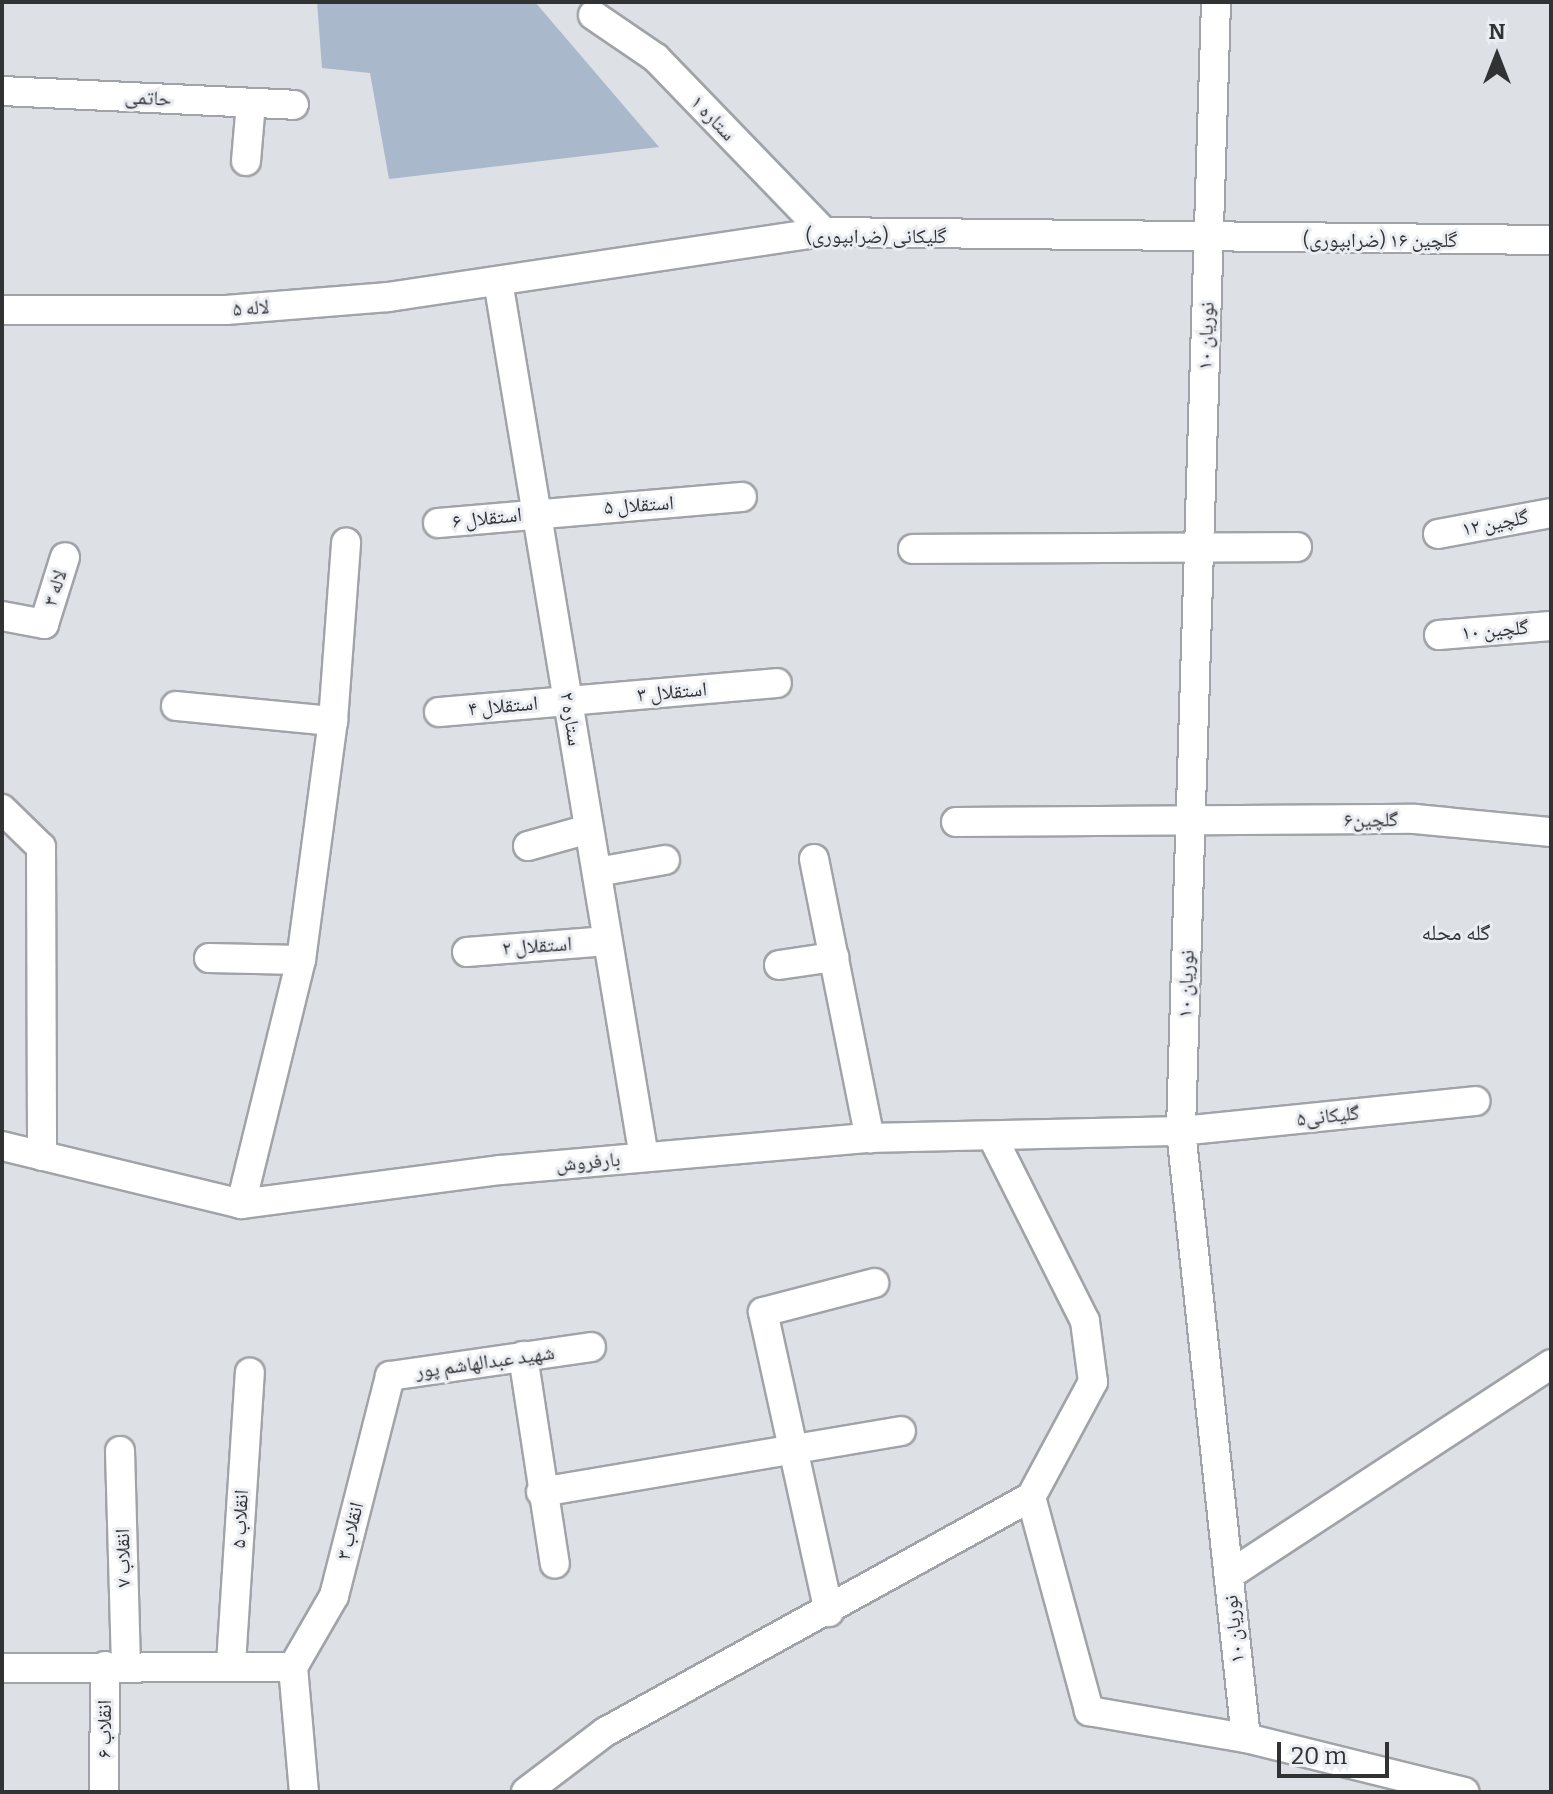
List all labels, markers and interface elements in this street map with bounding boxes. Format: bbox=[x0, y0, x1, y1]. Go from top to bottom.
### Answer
north arrow bbox=[1457, 16, 1537, 96]
text: N bbox=[1489, 18, 1505, 45]
street label: حاتمی bbox=[124, 85, 172, 111]
street label: ستاره ۱ bbox=[686, 90, 740, 146]
street label: گلیکانی (ضرابپوری) bbox=[806, 224, 946, 248]
street label: گلچین ۱۶ (ضرابپوری) bbox=[1303, 228, 1457, 252]
street label: لاله ۵ bbox=[232, 295, 270, 321]
street label: نوریان ۱۰ bbox=[1193, 302, 1219, 370]
street label: استقلال ۵ bbox=[603, 491, 675, 519]
street label: استقلال ۶ bbox=[451, 502, 523, 534]
street label: گلچین ۱۲ bbox=[1460, 505, 1530, 541]
street label: لاله ۳ bbox=[38, 567, 72, 609]
street label: گلچین ۱۰ bbox=[1460, 615, 1530, 645]
street label: استقلال ۳ bbox=[636, 677, 708, 707]
street label: ستاره ۲ bbox=[555, 690, 587, 748]
street label: استقلال ۴ bbox=[467, 691, 539, 721]
street label: گلچین۶ bbox=[1344, 808, 1398, 832]
district label: گله محله bbox=[1422, 920, 1490, 946]
street label: استقلال ۲ bbox=[501, 932, 573, 960]
street label: نوریان ۱۰ bbox=[1173, 950, 1199, 1018]
street label: گلیکانی۵ bbox=[1295, 1101, 1361, 1131]
street label: بارفروش bbox=[555, 1147, 621, 1177]
street label: شهید عبدالهاشم پور bbox=[414, 1340, 556, 1384]
street label: انقلاب ۵ bbox=[226, 1489, 254, 1549]
street label: انقلاب ۳ bbox=[331, 1500, 369, 1562]
street label: انقلاب ۷ bbox=[110, 1528, 136, 1588]
street label: نوریان ۱۰ bbox=[1219, 1594, 1249, 1664]
street label: انقلاب ۶ bbox=[92, 1700, 116, 1758]
scale bar bbox=[1281, 1726, 1393, 1776]
text: 20 m bbox=[1291, 1742, 1347, 1770]

